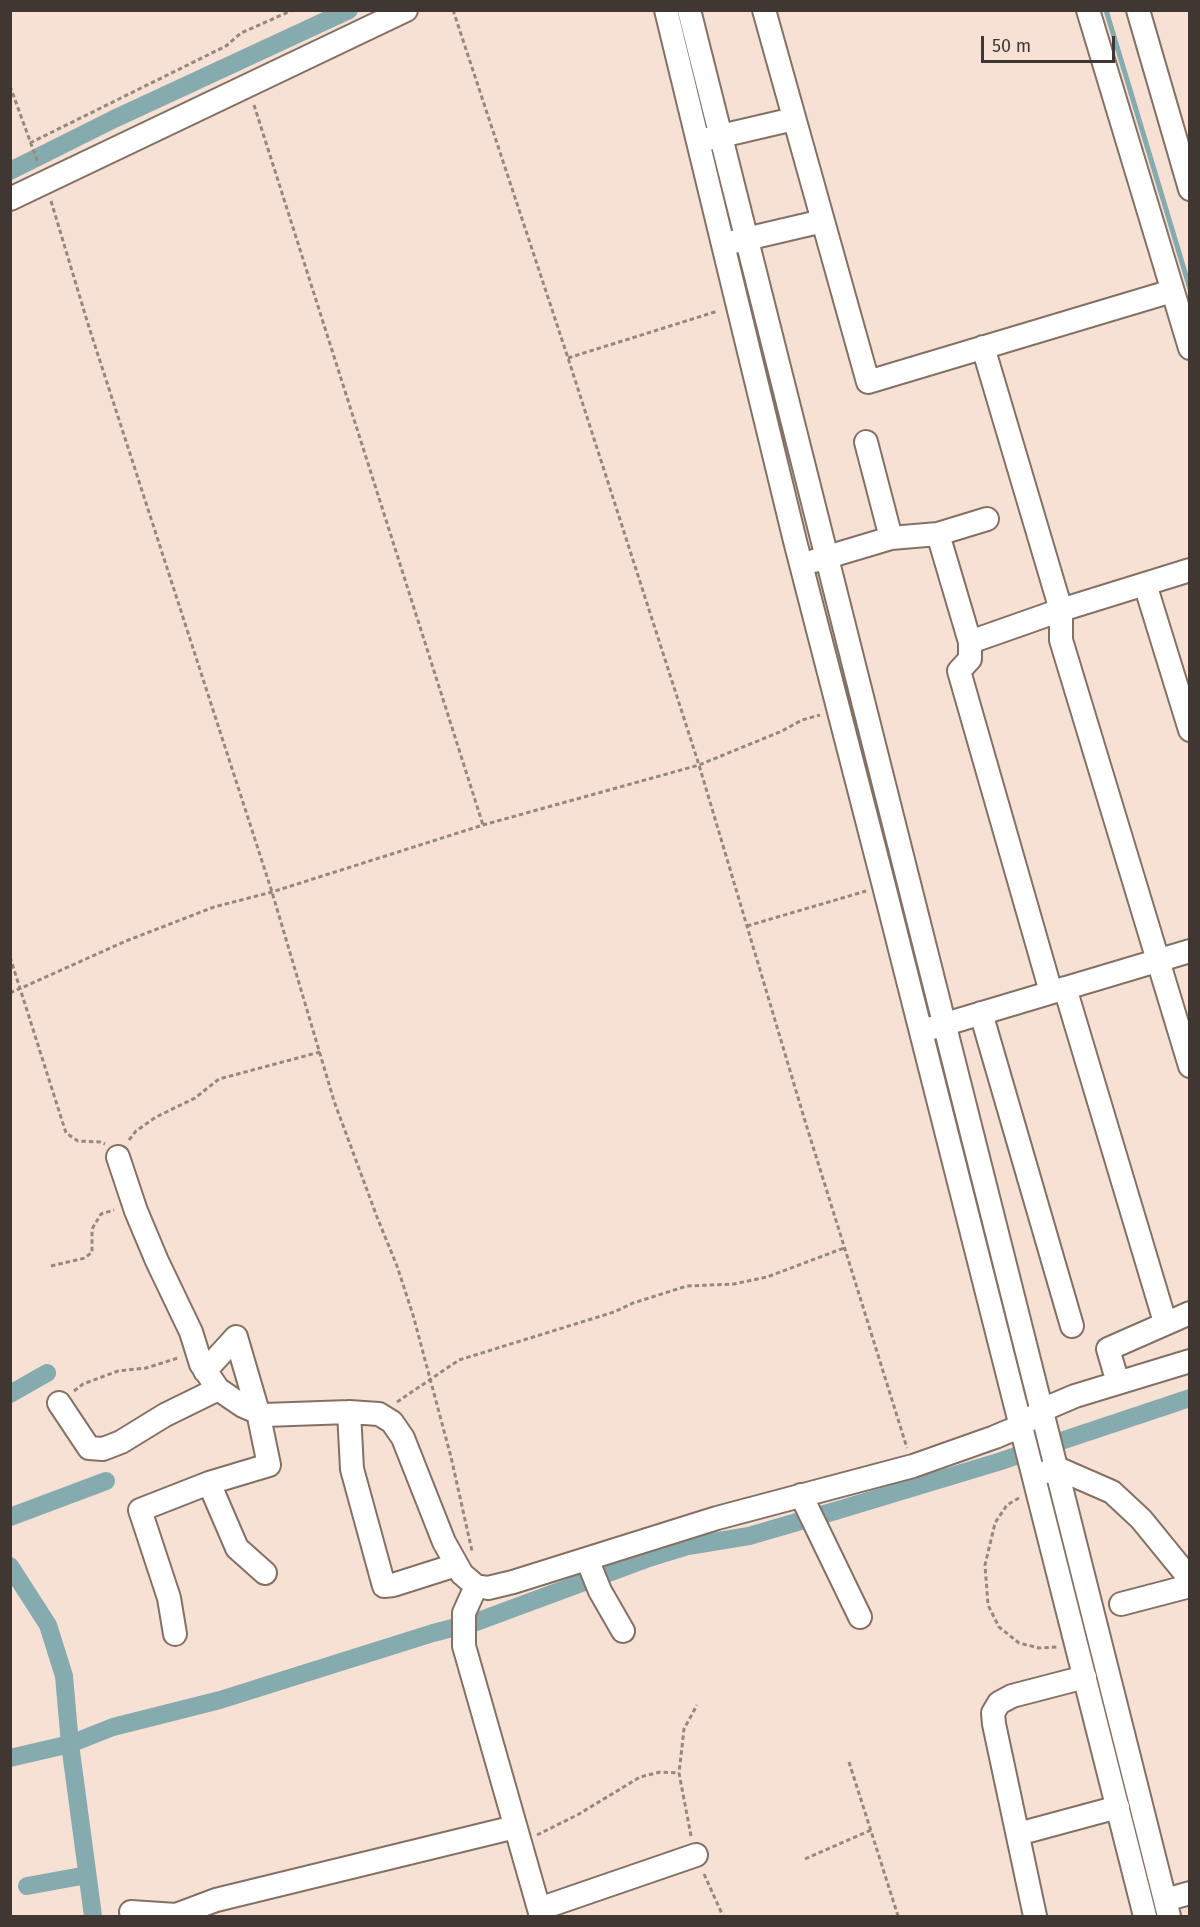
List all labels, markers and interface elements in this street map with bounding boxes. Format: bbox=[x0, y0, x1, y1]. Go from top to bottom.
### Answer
scale bar bbox=[984, 24, 1118, 62]
text: 50 m bbox=[992, 35, 1031, 57]

